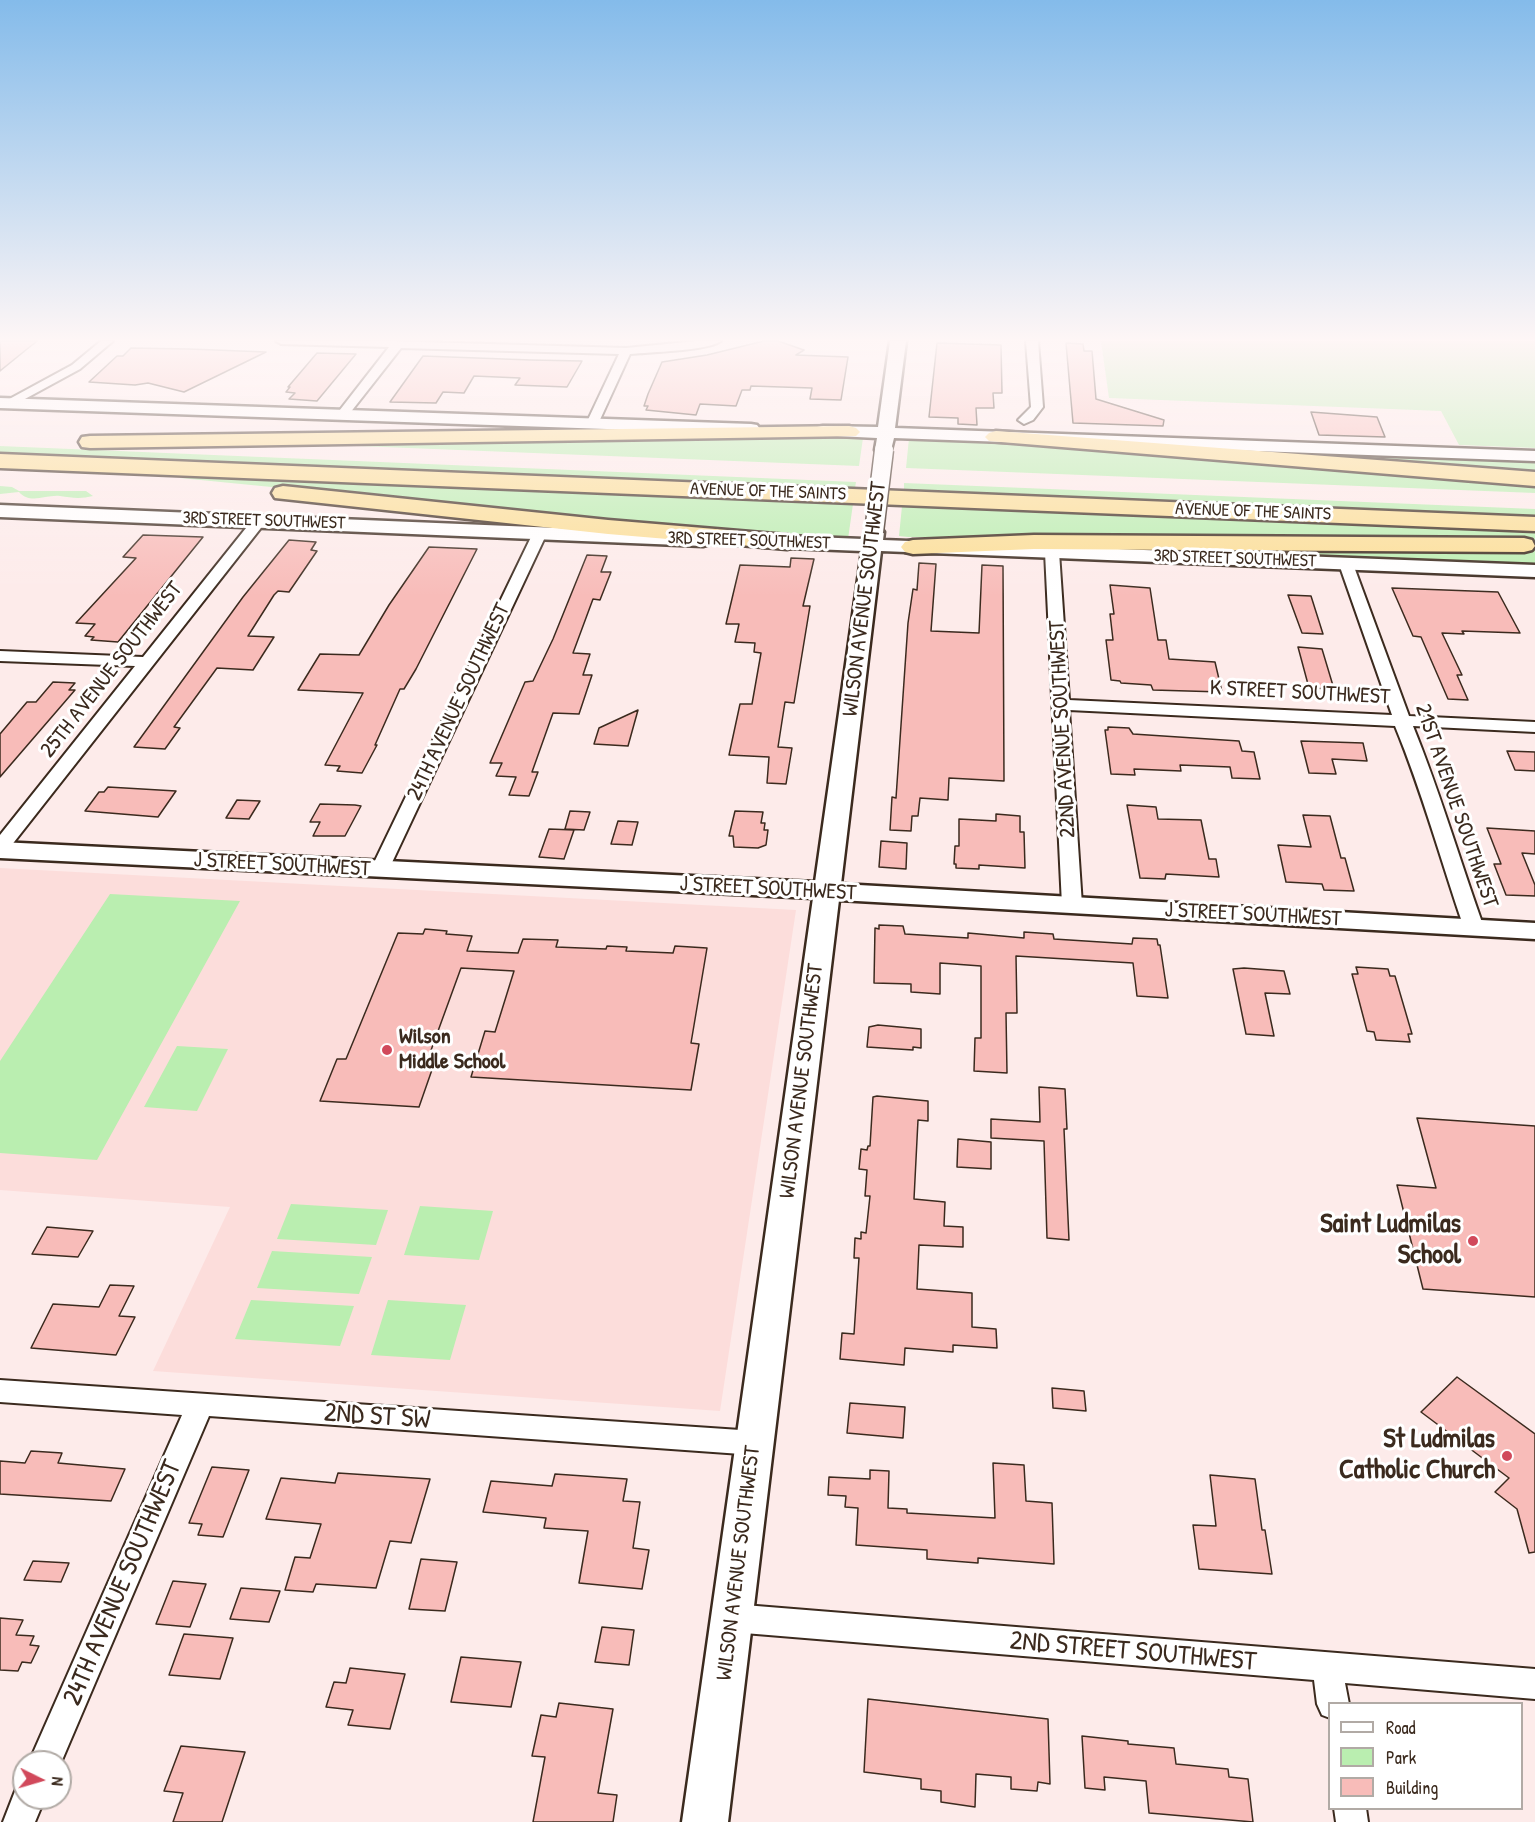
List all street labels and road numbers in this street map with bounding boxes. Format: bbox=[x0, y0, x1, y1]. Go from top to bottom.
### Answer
street label: AVENUE OF THE SAINTS bbox=[690, 478, 846, 506]
street label: WILSON AVENUE SOUTHWEST bbox=[838, 480, 892, 718]
street label: AVENUE OF THE SAINTS bbox=[1175, 498, 1331, 526]
street label: 3RD STREET SOUTHWEST bbox=[182, 507, 346, 535]
street label: 3RD STREET SOUTHWEST bbox=[667, 527, 831, 555]
street label: 3RD STREET SOUTHWEST bbox=[1153, 545, 1317, 573]
street label: 25TH AVENUE SOUTHWEST bbox=[35, 577, 189, 763]
street label: 24TH AVENUE SOUTHWEST bbox=[402, 599, 516, 805]
street label: 22ND AVENUE SOUTHWEST bbox=[1044, 620, 1082, 838]
street label: K STREET SOUTHWEST bbox=[1209, 675, 1391, 711]
street label: 21ST AVENUE SOUTHWEST bbox=[1409, 701, 1503, 911]
street label: J STREET SOUTHWEST bbox=[193, 847, 371, 883]
street label: J STREET SOUTHWEST bbox=[679, 871, 857, 907]
street label: J STREET SOUTHWEST bbox=[1164, 897, 1342, 933]
street label: WILSON AVENUE SOUTHWEST bbox=[775, 962, 829, 1200]
street label: 2ND ST SW bbox=[323, 1397, 431, 1437]
street label: WILSON AVENUE SOUTHWEST bbox=[712, 1444, 766, 1682]
street label: 24TH AVENUE SOUTHWEST bbox=[57, 1456, 189, 1710]
street label: 2ND STREET SOUTHWEST bbox=[1008, 1625, 1258, 1679]

